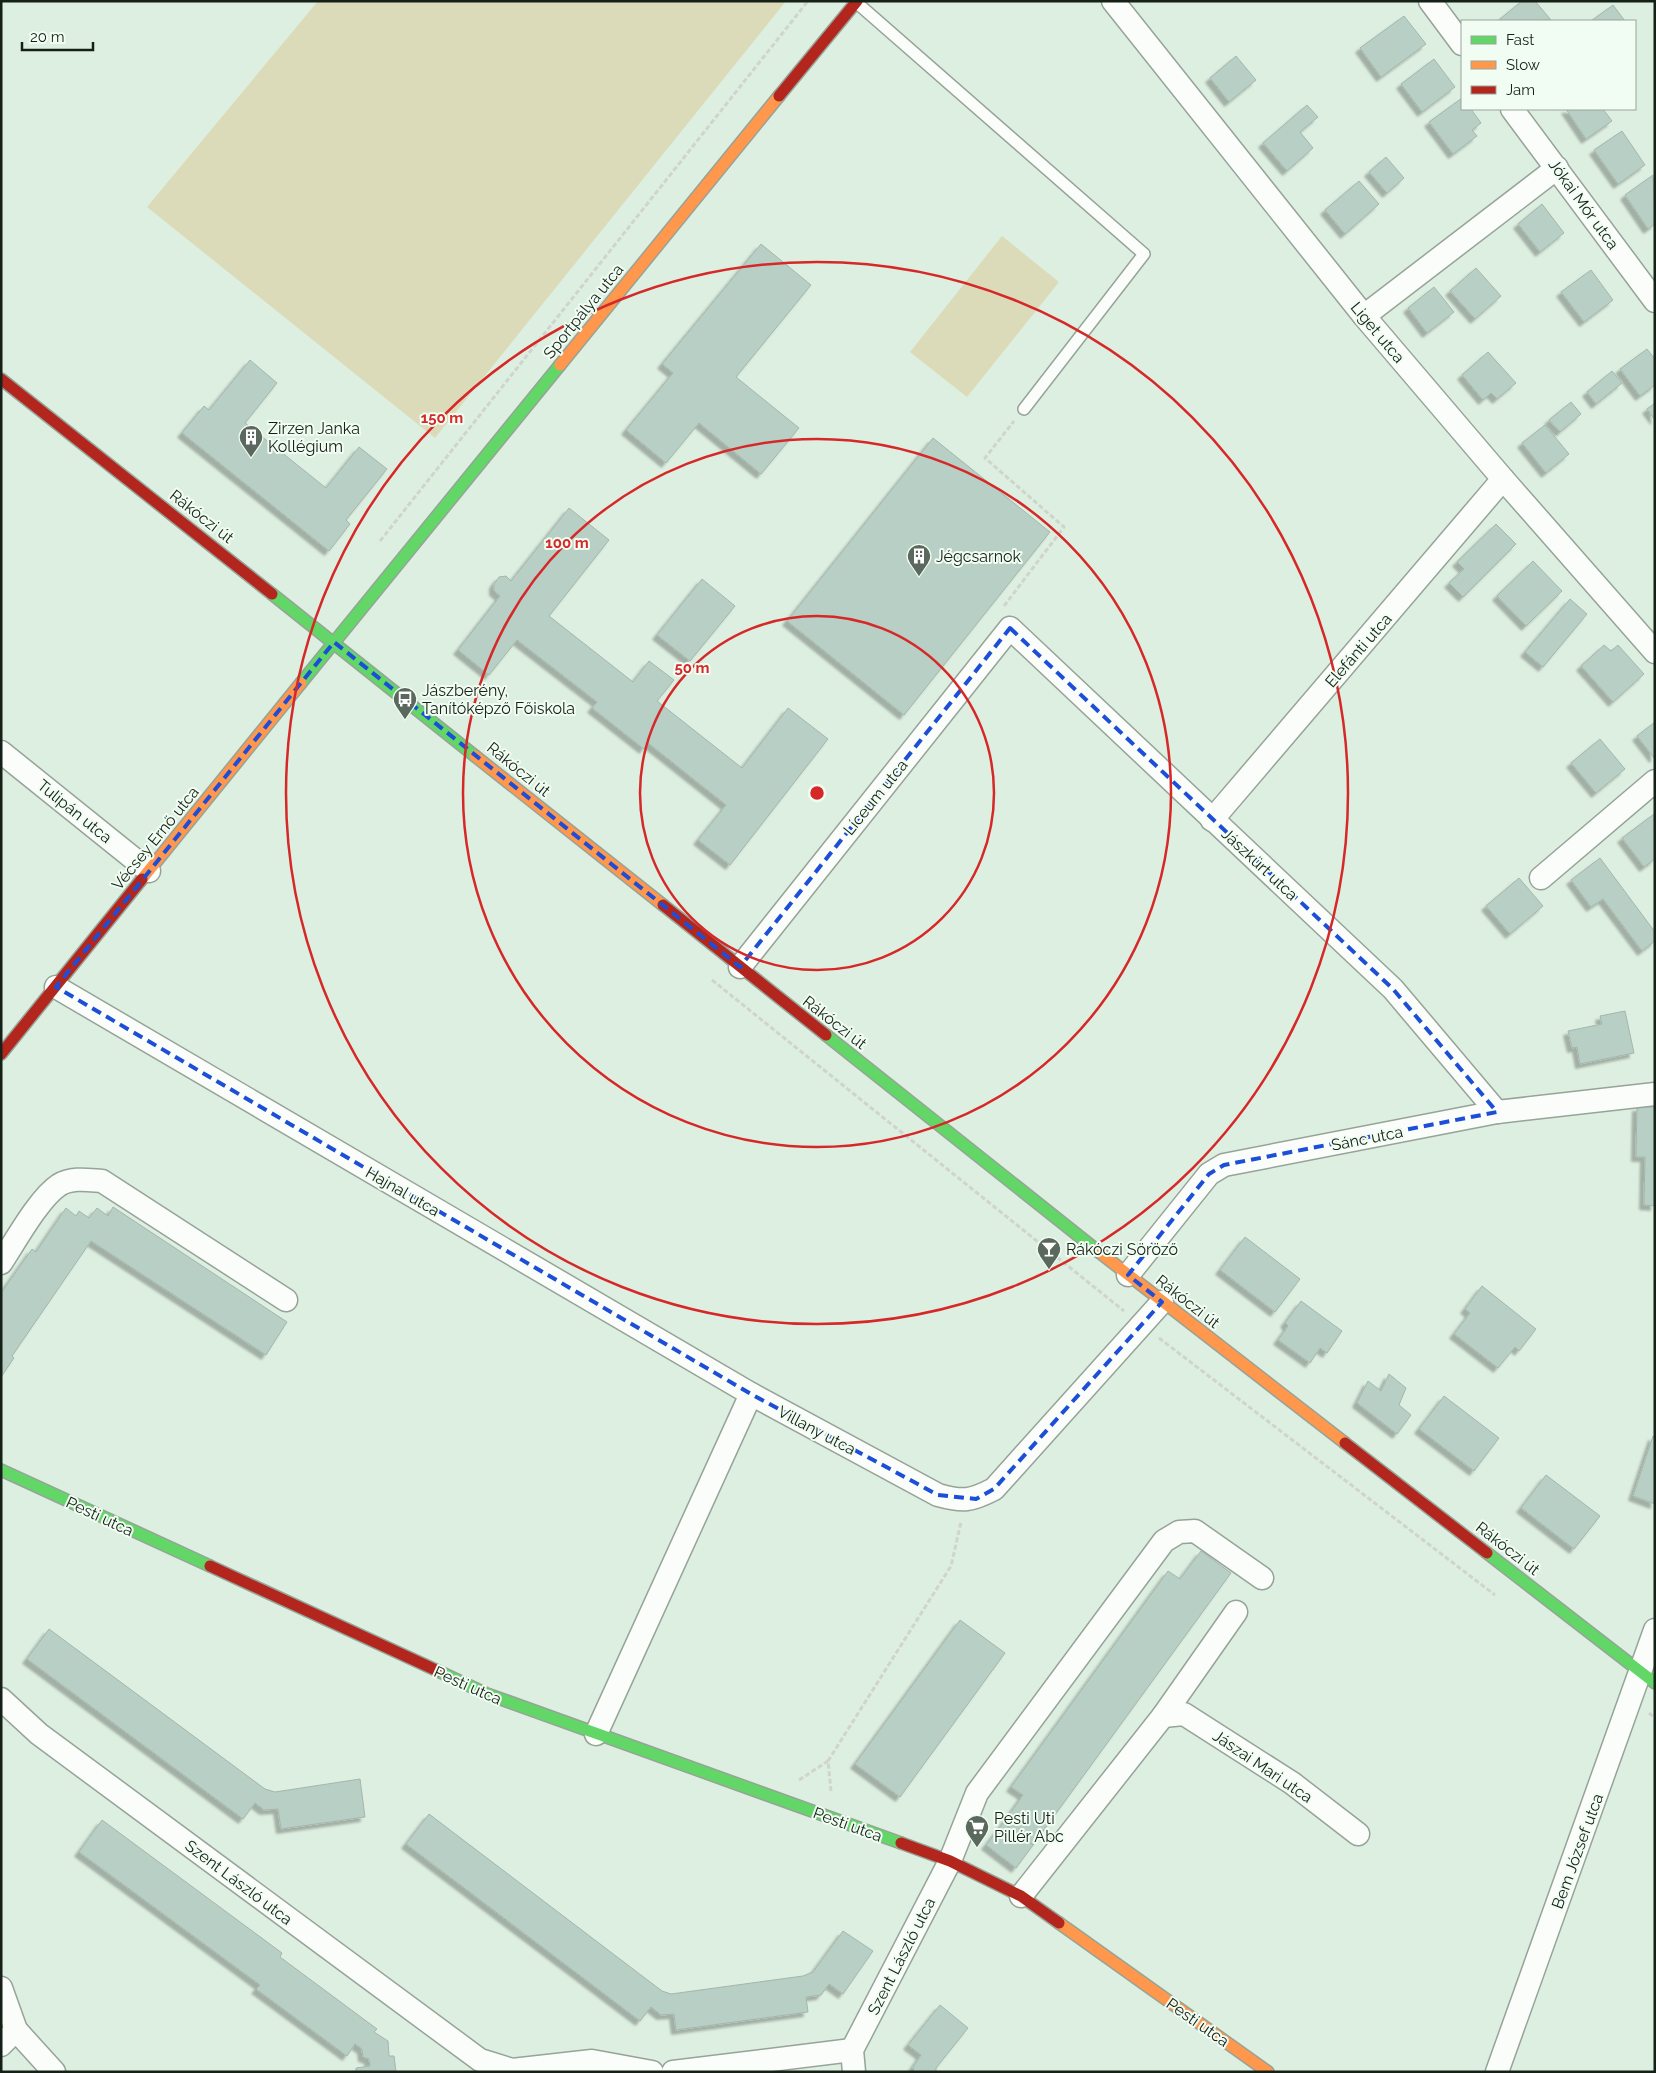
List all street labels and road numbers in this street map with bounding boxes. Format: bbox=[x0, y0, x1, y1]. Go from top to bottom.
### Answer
street label: Jókai Mór utca bbox=[1545, 156, 1623, 253]
street label: Sportpálya utca bbox=[539, 260, 627, 362]
street label: Liget utca bbox=[1347, 298, 1409, 367]
street label: Rákóczi út bbox=[166, 486, 238, 548]
street label: Elefánti utca bbox=[1321, 609, 1396, 691]
street label: Rákóczi út bbox=[483, 738, 555, 801]
street label: Líceum utca bbox=[839, 756, 912, 839]
street label: Tulipán utca bbox=[34, 776, 116, 847]
street label: Vécsey Ernő utca bbox=[108, 783, 203, 894]
street label: Jászkürt utca bbox=[1218, 824, 1302, 904]
street label: Rákóczi út bbox=[799, 992, 871, 1054]
street label: Sánc utca bbox=[1330, 1122, 1405, 1155]
street label: Hajnal utca bbox=[362, 1163, 443, 1220]
street label: Rákóczi út bbox=[1152, 1271, 1224, 1333]
street label: Villany utca bbox=[775, 1402, 859, 1459]
street label: Pesti utca bbox=[63, 1493, 136, 1540]
street label: Rákóczi út bbox=[1472, 1518, 1544, 1580]
street label: Pesti utca bbox=[431, 1662, 505, 1709]
street label: Jászai Mari utca bbox=[1209, 1726, 1316, 1807]
street label: Bem József utca bbox=[1548, 1791, 1607, 1911]
street label: Pesti utca bbox=[811, 1803, 885, 1846]
street label: Szent László utca bbox=[181, 1836, 296, 1929]
street label: Szent László utca bbox=[864, 1894, 939, 2018]
street label: Pesti utca bbox=[1163, 1994, 1233, 2051]

